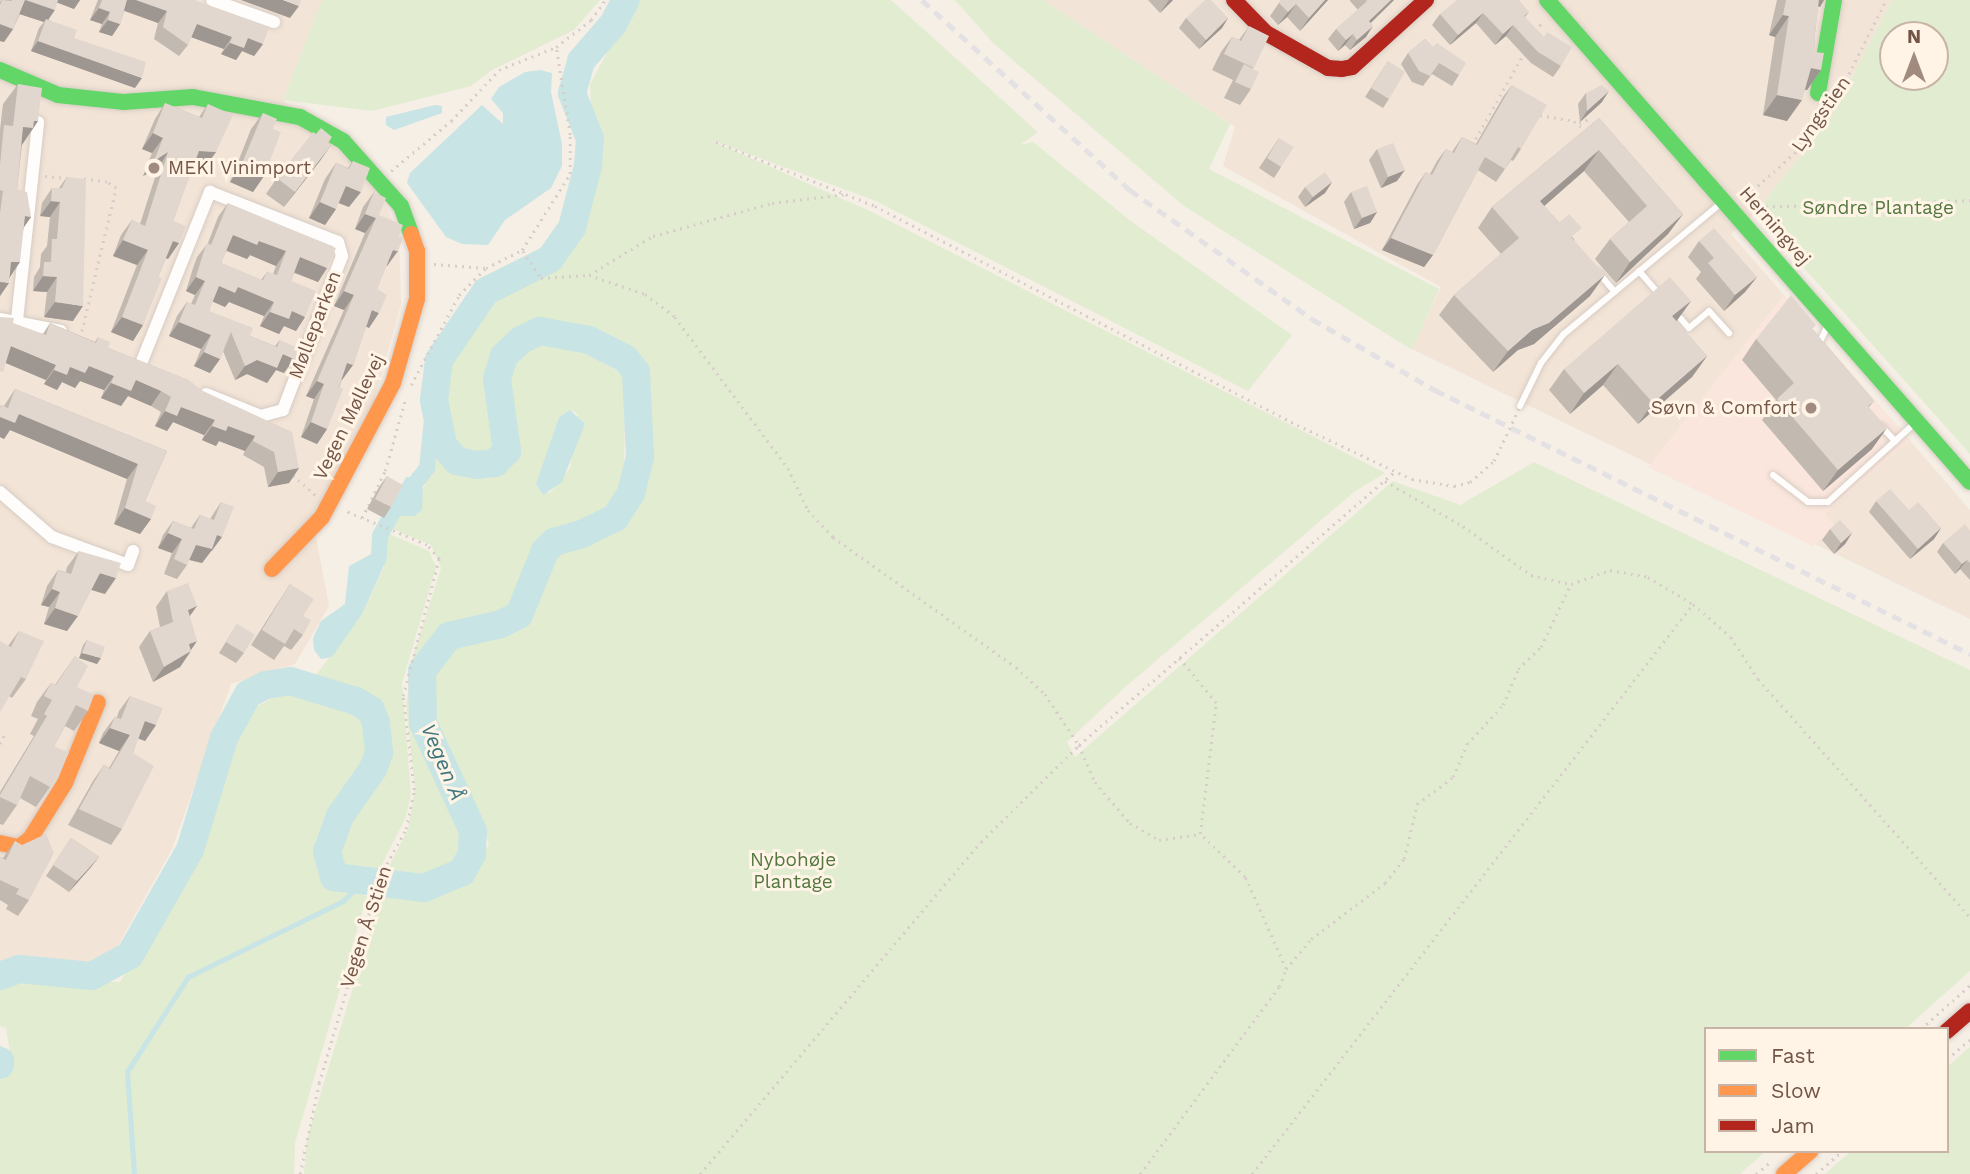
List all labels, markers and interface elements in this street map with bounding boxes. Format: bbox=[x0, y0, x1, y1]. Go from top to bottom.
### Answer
north arrow bbox=[1879, 21, 1949, 91]
text: N bbox=[1907, 25, 1921, 48]
street label: Lyngstien bbox=[1787, 72, 1855, 156]
place label: MEKI Vinimport bbox=[168, 157, 312, 179]
marker: MEKI Vinimport bbox=[146, 160, 162, 176]
street label: Herningvej bbox=[1735, 182, 1815, 270]
park label: Søndre Plantage bbox=[1802, 197, 1954, 219]
street label: Mølleparken bbox=[284, 268, 346, 382]
street label: Vegen Møllevej bbox=[309, 350, 389, 484]
place label: Søvn & Comfort bbox=[1651, 397, 1797, 419]
marker: Søvn & Comfort bbox=[1803, 400, 1819, 416]
water label: Vegen Å bbox=[415, 719, 471, 805]
park label: Nybohøje Plantage bbox=[750, 849, 836, 893]
street label: Vegen Å Stien bbox=[335, 862, 397, 992]
legend bbox=[1704, 1027, 1949, 1153]
text: Fast bbox=[1771, 1043, 1815, 1068]
text: Slow bbox=[1771, 1078, 1821, 1103]
text: Jam bbox=[1771, 1113, 1814, 1138]

